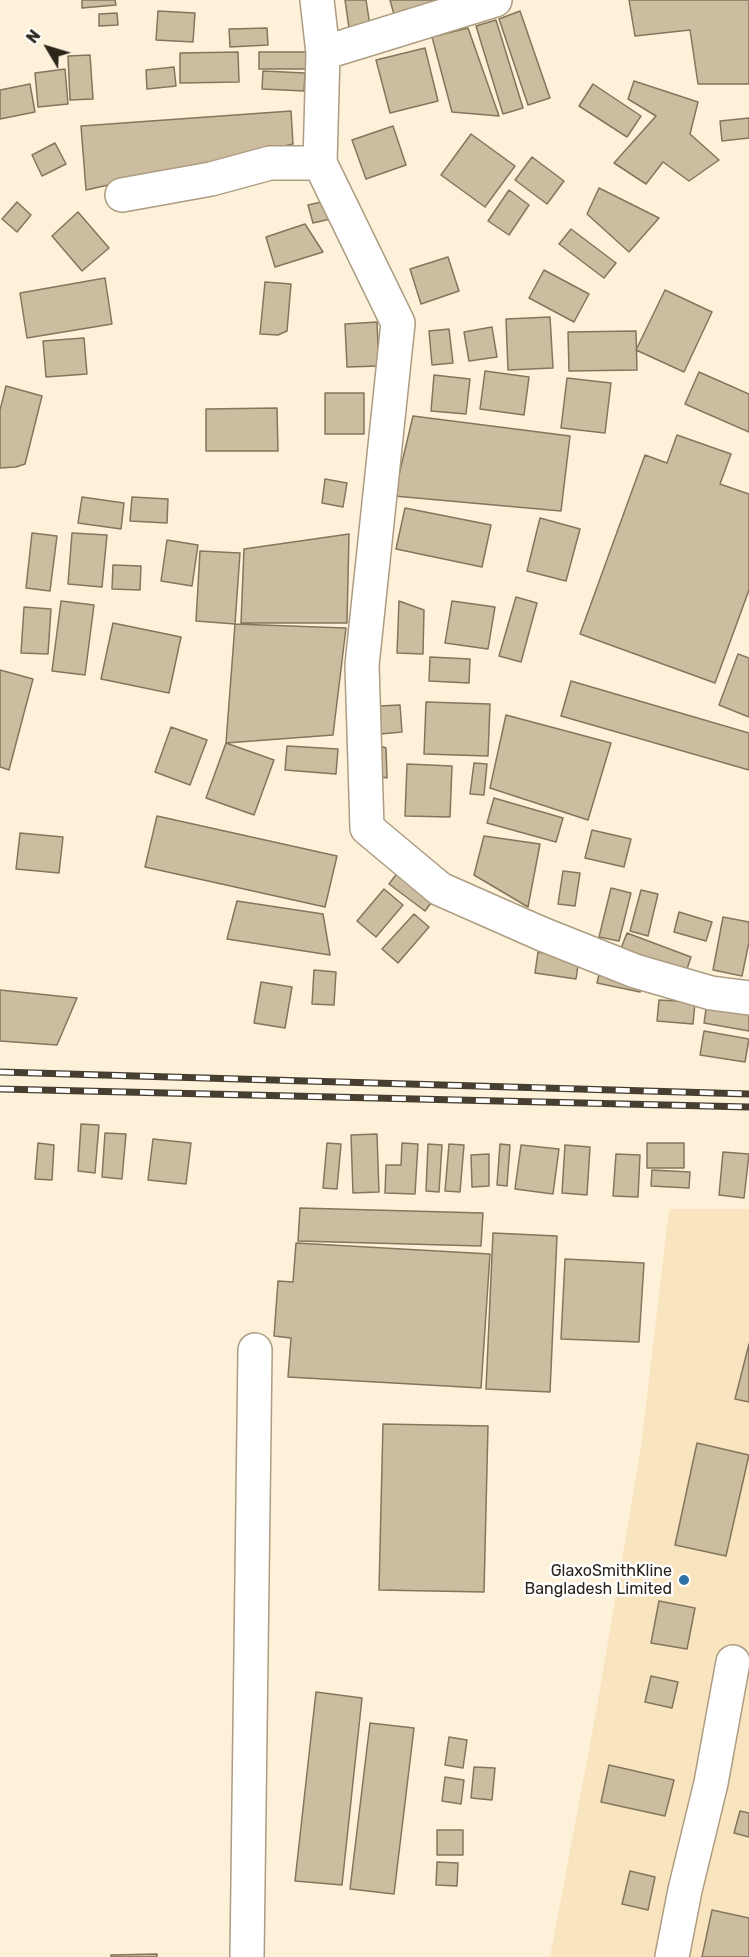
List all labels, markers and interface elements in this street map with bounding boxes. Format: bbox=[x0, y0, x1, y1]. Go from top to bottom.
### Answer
north arrow bbox=[18, 18, 78, 78]
text: N bbox=[22, 26, 44, 47]
place label: GlaxoSmithKline Bangladesh Limited bbox=[524, 1561, 672, 1599]
marker: GlaxoSmithKline Bangladesh Limited bbox=[677, 1573, 691, 1587]

